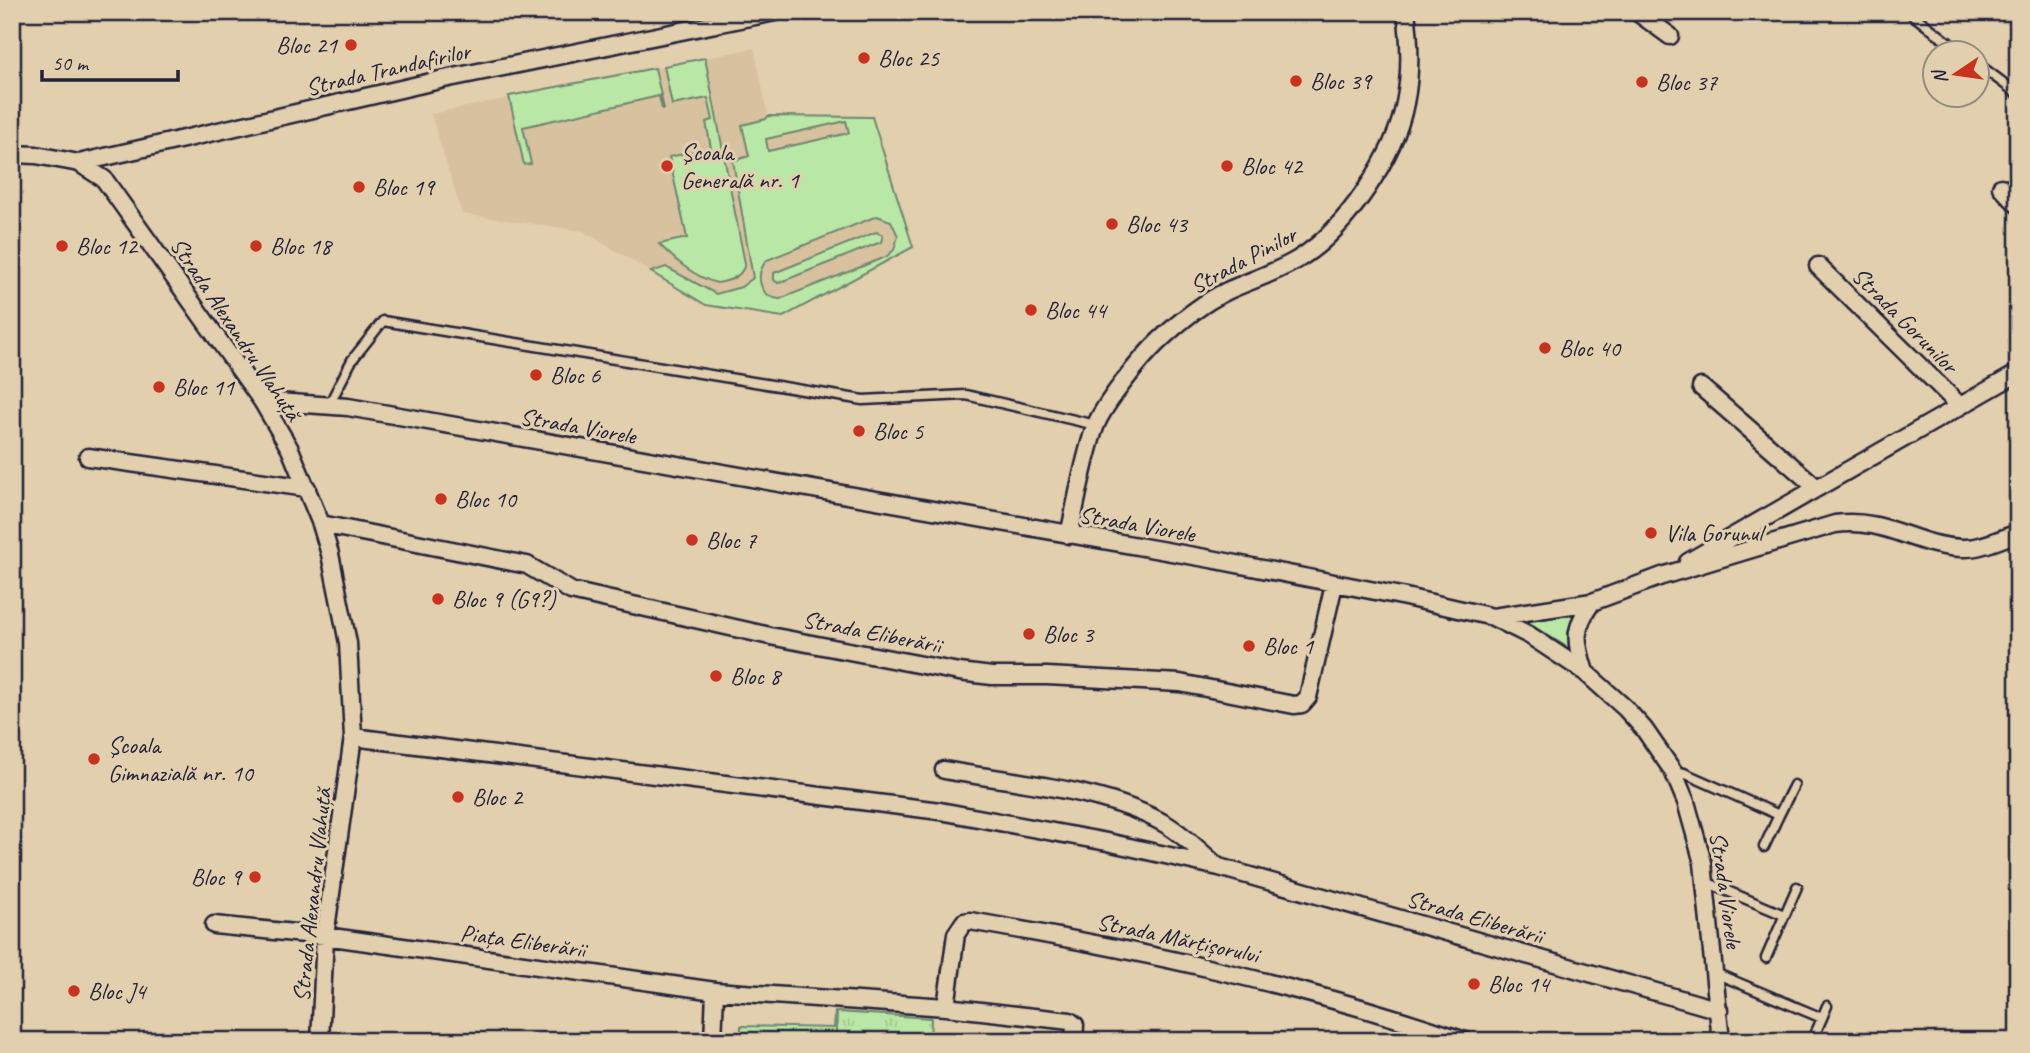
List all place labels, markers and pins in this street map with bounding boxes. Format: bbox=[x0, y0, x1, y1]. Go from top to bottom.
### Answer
place label: Bloc 21 bbox=[276, 30, 338, 60]
marker: Bloc 21 bbox=[343, 37, 359, 53]
place label: Bloc 25 bbox=[878, 43, 940, 73]
marker: Bloc 25 bbox=[856, 50, 872, 66]
place label: Bloc 39 bbox=[1310, 66, 1373, 96]
place label: Bloc 37 bbox=[1656, 67, 1718, 97]
marker: Bloc 39 bbox=[1288, 73, 1304, 89]
marker: Bloc 37 bbox=[1634, 74, 1650, 90]
place label: Școala Generală nr. 1 bbox=[681, 137, 800, 195]
place label: Bloc 42 bbox=[1241, 151, 1304, 181]
marker: Școala Generală nr. 1 bbox=[659, 158, 675, 174]
marker: Bloc 42 bbox=[1219, 158, 1235, 174]
place label: Bloc 19 bbox=[373, 172, 436, 202]
marker: Bloc 19 bbox=[351, 179, 367, 195]
place label: Bloc 43 bbox=[1126, 209, 1189, 239]
marker: Bloc 43 bbox=[1104, 216, 1120, 232]
place label: Bloc 12 bbox=[76, 231, 139, 261]
place label: Bloc 18 bbox=[270, 231, 333, 261]
marker: Bloc 12 bbox=[54, 238, 70, 254]
marker: Bloc 18 bbox=[248, 238, 264, 254]
place label: Bloc 44 bbox=[1045, 295, 1108, 325]
marker: Bloc 44 bbox=[1023, 302, 1039, 318]
place label: Bloc 40 bbox=[1559, 333, 1622, 363]
marker: Bloc 40 bbox=[1537, 340, 1553, 356]
place label: Bloc 6 bbox=[550, 360, 601, 390]
marker: Bloc 6 bbox=[528, 367, 544, 383]
place label: Bloc 11 bbox=[173, 372, 235, 402]
marker: Bloc 11 bbox=[151, 379, 167, 395]
place label: Bloc 5 bbox=[873, 416, 924, 446]
marker: Bloc 5 bbox=[851, 423, 867, 439]
place label: Bloc 10 bbox=[455, 484, 518, 514]
marker: Bloc 10 bbox=[433, 491, 449, 507]
place label: Vila Gorunul bbox=[1665, 518, 1766, 548]
place label: Bloc 7 bbox=[706, 525, 757, 555]
marker: Vila Gorunul bbox=[1643, 525, 1659, 541]
marker: Bloc 7 bbox=[684, 532, 700, 548]
place label: Bloc 9 (G9?) bbox=[452, 584, 556, 614]
marker: Bloc 9 (G9?) bbox=[430, 591, 446, 607]
place label: Bloc 3 bbox=[1043, 619, 1095, 649]
marker: Bloc 3 bbox=[1021, 626, 1037, 642]
place label: Bloc 1 bbox=[1263, 631, 1314, 661]
marker: Bloc 1 bbox=[1241, 638, 1257, 654]
place label: Bloc 8 bbox=[730, 661, 782, 691]
marker: Bloc 8 bbox=[708, 668, 724, 684]
place label: Școala Gimnazială nr. 10 bbox=[108, 730, 255, 788]
marker: Școala Gimnazială nr. 10 bbox=[86, 751, 102, 767]
place label: Bloc 2 bbox=[472, 782, 524, 812]
marker: Bloc 2 bbox=[450, 789, 466, 805]
place label: Bloc 9 bbox=[191, 862, 243, 892]
marker: Bloc 9 bbox=[247, 869, 263, 885]
place label: Bloc 14 bbox=[1488, 969, 1551, 999]
place label: Bloc J4 bbox=[88, 976, 148, 1006]
marker: Bloc 14 bbox=[1466, 976, 1482, 992]
marker: Bloc J4 bbox=[66, 983, 82, 999]

